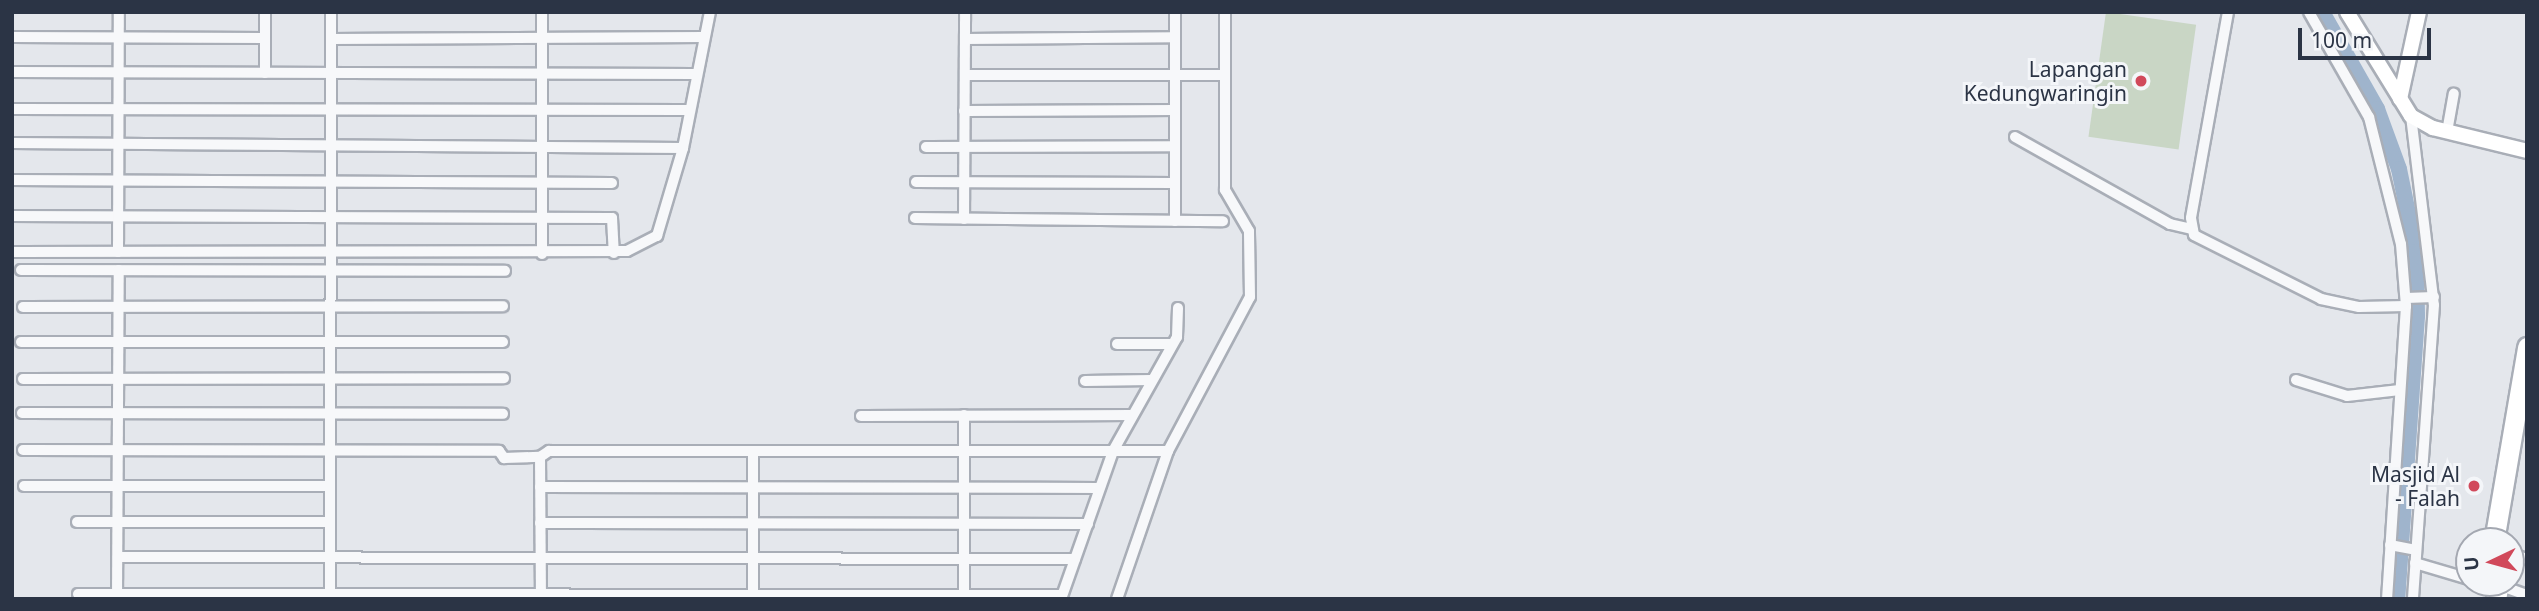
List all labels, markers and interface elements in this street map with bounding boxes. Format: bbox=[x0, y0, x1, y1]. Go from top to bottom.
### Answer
scale bar bbox=[2301, 14, 2434, 58]
text: 100 m bbox=[2311, 26, 2372, 54]
place label: Lapangan Kedungwaringin bbox=[1964, 56, 2127, 106]
marker: Lapangan Kedungwaringin bbox=[2133, 73, 2149, 89]
place label: Masjid Al - Falah bbox=[2371, 461, 2460, 511]
marker: Masjid Al - Falah bbox=[2466, 478, 2482, 494]
north arrow bbox=[2455, 527, 2525, 597]
text: U bbox=[2457, 555, 2485, 572]

